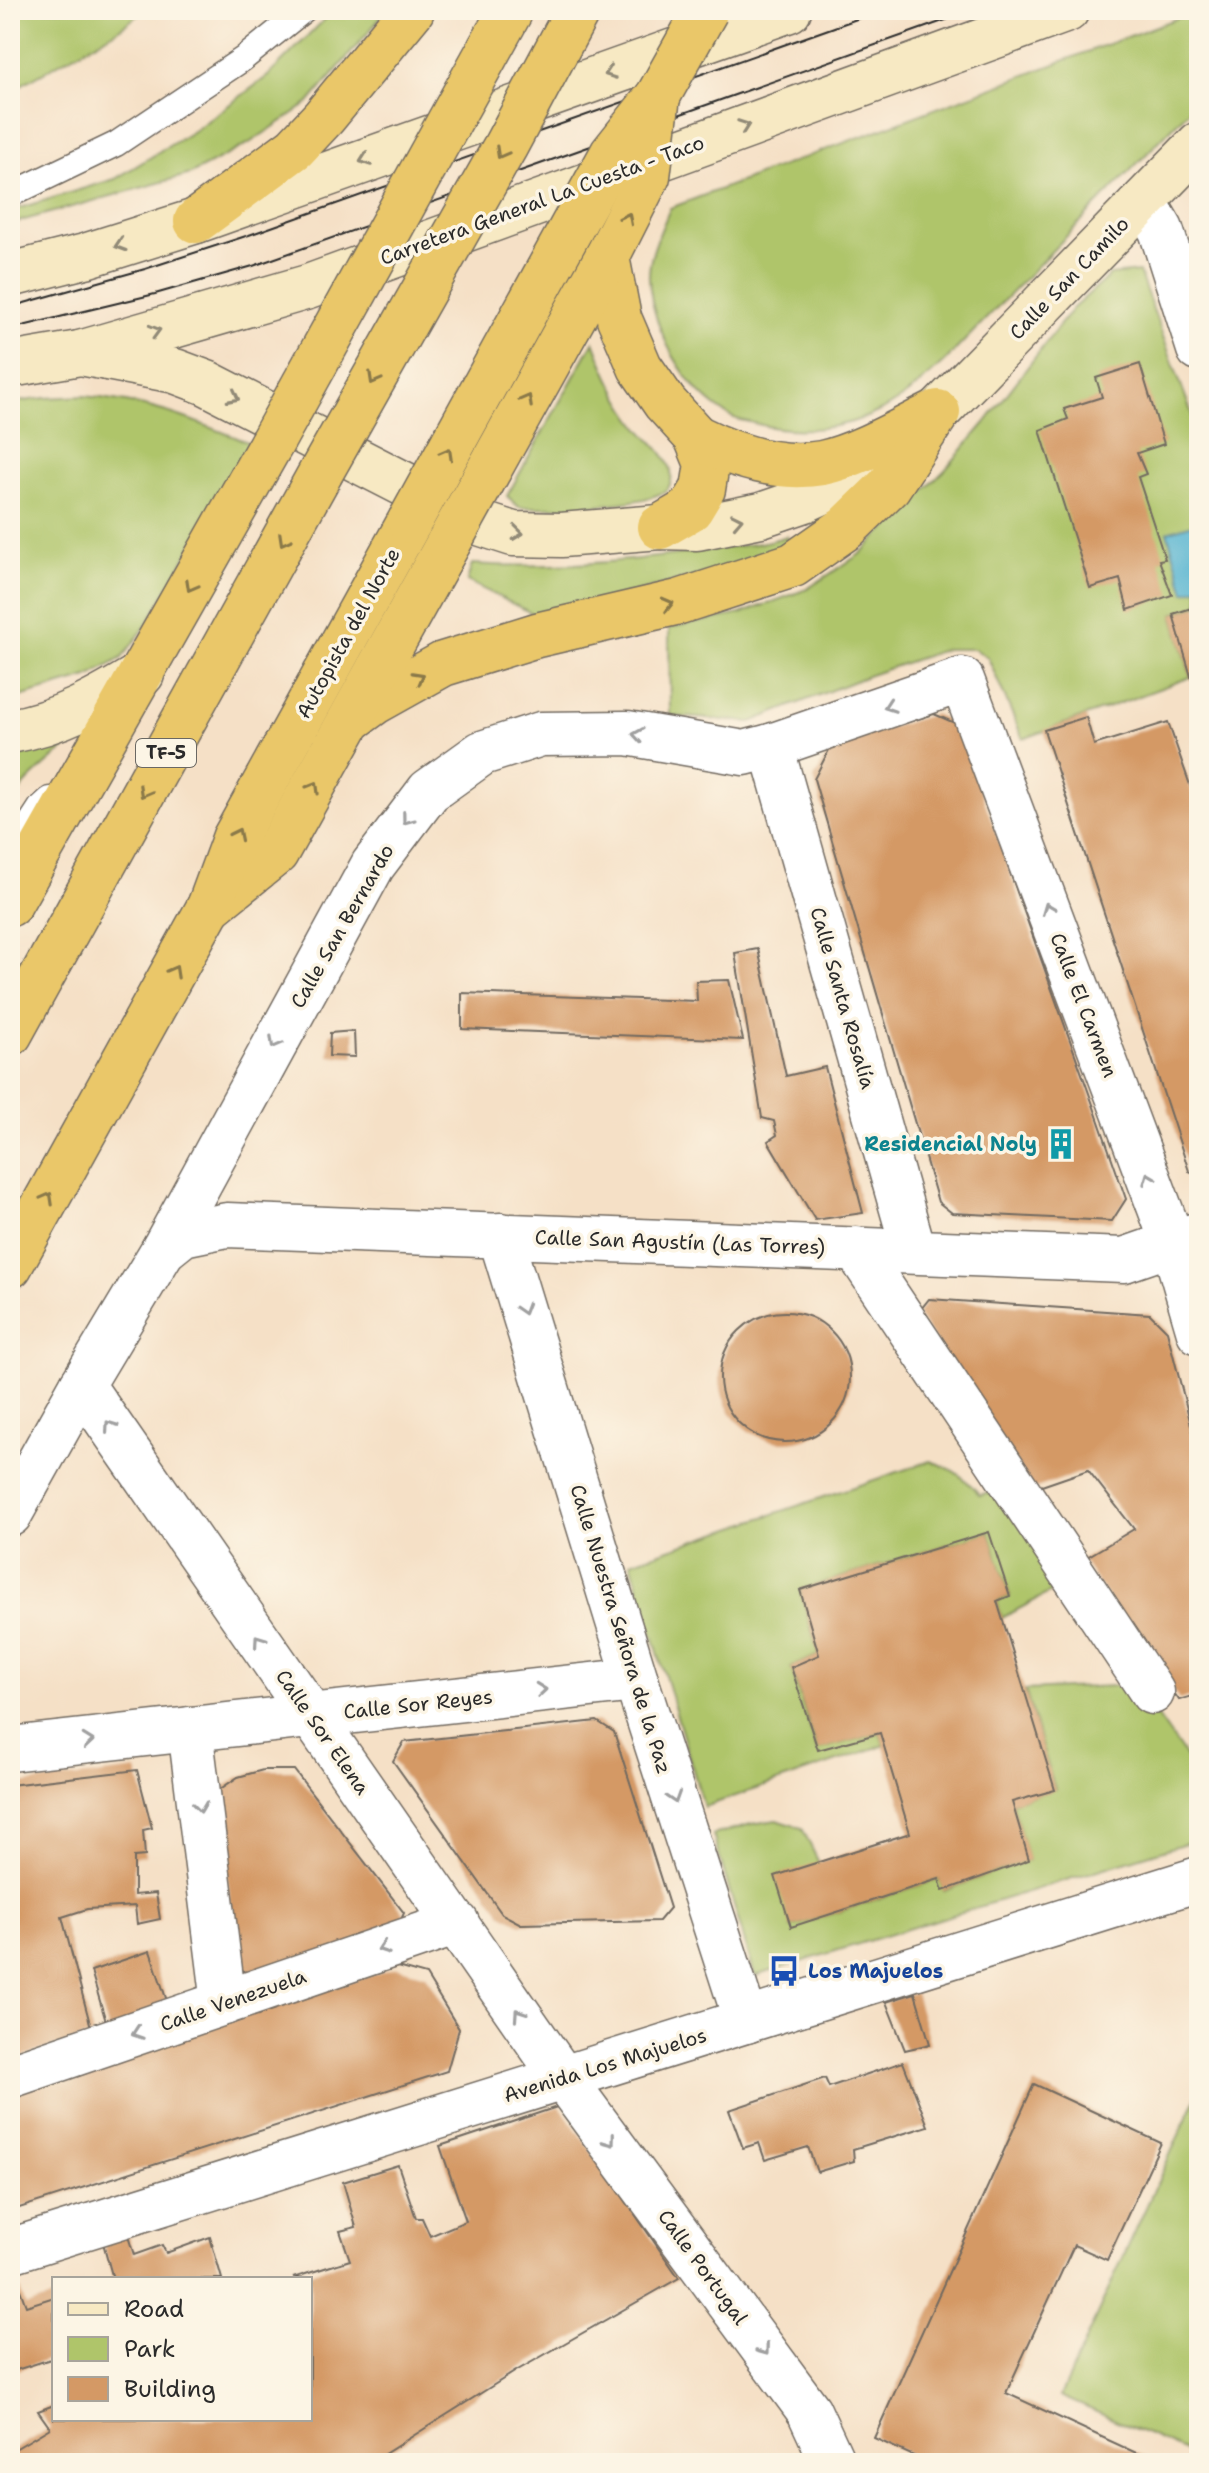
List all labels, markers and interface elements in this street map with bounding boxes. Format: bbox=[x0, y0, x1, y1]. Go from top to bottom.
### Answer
one-way arrow bbox=[604, 64, 618, 80]
one-way arrow bbox=[736, 120, 750, 136]
street label: Carretera General La Cuesta - Taco bbox=[376, 129, 708, 271]
one-way arrow bbox=[495, 144, 511, 158]
one-way arrow bbox=[359, 151, 373, 167]
one-way arrow bbox=[617, 211, 633, 226]
street label: Calle San Camilo bbox=[1004, 211, 1134, 345]
one-way arrow bbox=[113, 236, 127, 252]
one-way arrow bbox=[147, 324, 161, 340]
one-way arrow bbox=[368, 371, 383, 385]
one-way arrow bbox=[226, 388, 241, 403]
one-way arrow bbox=[518, 394, 533, 409]
one-way arrow bbox=[438, 446, 453, 461]
one-way arrow bbox=[731, 512, 744, 529]
one-way arrow bbox=[512, 524, 525, 541]
one-way arrow bbox=[278, 532, 293, 546]
street label: Autopista del Norte bbox=[290, 543, 406, 723]
one-way arrow bbox=[186, 578, 201, 592]
one-way arrow bbox=[660, 596, 674, 613]
one-way arrow bbox=[411, 672, 425, 687]
one-way arrow bbox=[882, 696, 896, 712]
one-way arrow bbox=[631, 727, 645, 744]
road number: TF-5 bbox=[136, 739, 196, 767]
one-way arrow bbox=[304, 781, 320, 796]
one-way arrow bbox=[138, 783, 154, 798]
one-way arrow bbox=[403, 811, 417, 825]
one-way arrow bbox=[228, 828, 243, 843]
street label: Calle San Bernardo bbox=[284, 839, 400, 1013]
one-way arrow bbox=[1041, 902, 1057, 916]
street label: Calle Santa Rosalía bbox=[805, 904, 882, 1092]
street label: Calle El Carmen bbox=[1044, 929, 1124, 1081]
one-way arrow bbox=[164, 965, 180, 979]
one-way arrow bbox=[270, 1035, 285, 1049]
building icon: Residencial Noly bbox=[1044, 1127, 1078, 1161]
place label: Residencial Noly bbox=[864, 1131, 1037, 1157]
one-way arrow bbox=[1142, 1172, 1158, 1186]
one-way arrow bbox=[38, 1192, 54, 1207]
street label: Calle San Agustín (Las Torres) bbox=[534, 1224, 826, 1260]
one-way arrow bbox=[514, 1302, 530, 1316]
one-way arrow bbox=[105, 1421, 120, 1435]
street label: Calle Nuestra Señora de la Paz bbox=[564, 1481, 678, 1777]
one-way arrow bbox=[254, 1634, 269, 1648]
street label: Calle Sor Elena bbox=[270, 1664, 376, 1800]
one-way arrow bbox=[535, 1682, 548, 1699]
street label: Calle Sor Reyes bbox=[342, 1683, 494, 1725]
one-way arrow bbox=[81, 1732, 94, 1749]
one-way arrow bbox=[665, 1791, 681, 1805]
one-way arrow bbox=[191, 1801, 208, 1814]
one-way arrow bbox=[377, 1939, 391, 1955]
bus stop icon: Los Majuelos bbox=[767, 1954, 801, 1988]
place label: Los Majuelos bbox=[808, 1958, 943, 1984]
street label: Calle Venezuela bbox=[156, 1963, 310, 2037]
one-way arrow bbox=[514, 2009, 529, 2023]
street label: Avenida Los Majuelos bbox=[500, 2022, 710, 2108]
one-way arrow bbox=[131, 2023, 145, 2039]
one-way arrow bbox=[601, 2132, 615, 2146]
street label: Calle Portugal bbox=[652, 2204, 754, 2330]
legend bbox=[52, 2277, 312, 2421]
text: Road bbox=[124, 2293, 184, 2325]
text: Park bbox=[124, 2333, 176, 2365]
one-way arrow bbox=[755, 2341, 769, 2356]
text: Building bbox=[124, 2373, 216, 2405]

